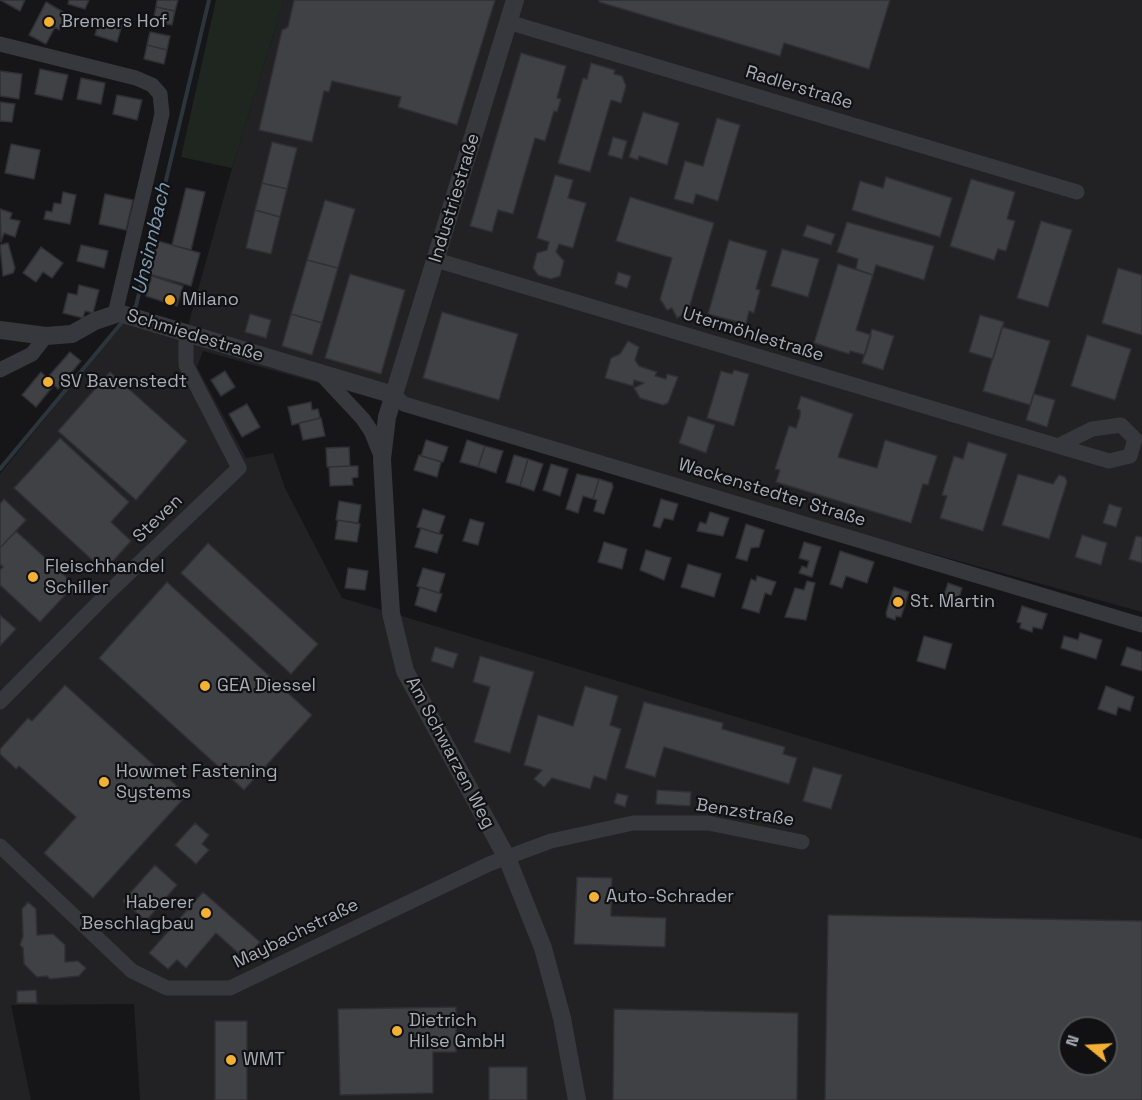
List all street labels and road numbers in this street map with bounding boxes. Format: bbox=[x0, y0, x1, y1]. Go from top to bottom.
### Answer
street label: Radlerstraße bbox=[743, 61, 855, 115]
street label: Industriestraße bbox=[425, 131, 485, 265]
street label: Utermöhlestraße bbox=[680, 303, 826, 367]
street label: Schmiedestraße bbox=[124, 305, 266, 367]
street label: Wackenstedter Straße bbox=[676, 454, 868, 532]
street label: Steven bbox=[129, 490, 187, 548]
street label: Am Schwarzen Weg bbox=[401, 673, 499, 833]
street label: Benzstraße bbox=[694, 795, 796, 831]
street label: Maybachstraße bbox=[230, 894, 362, 974]

